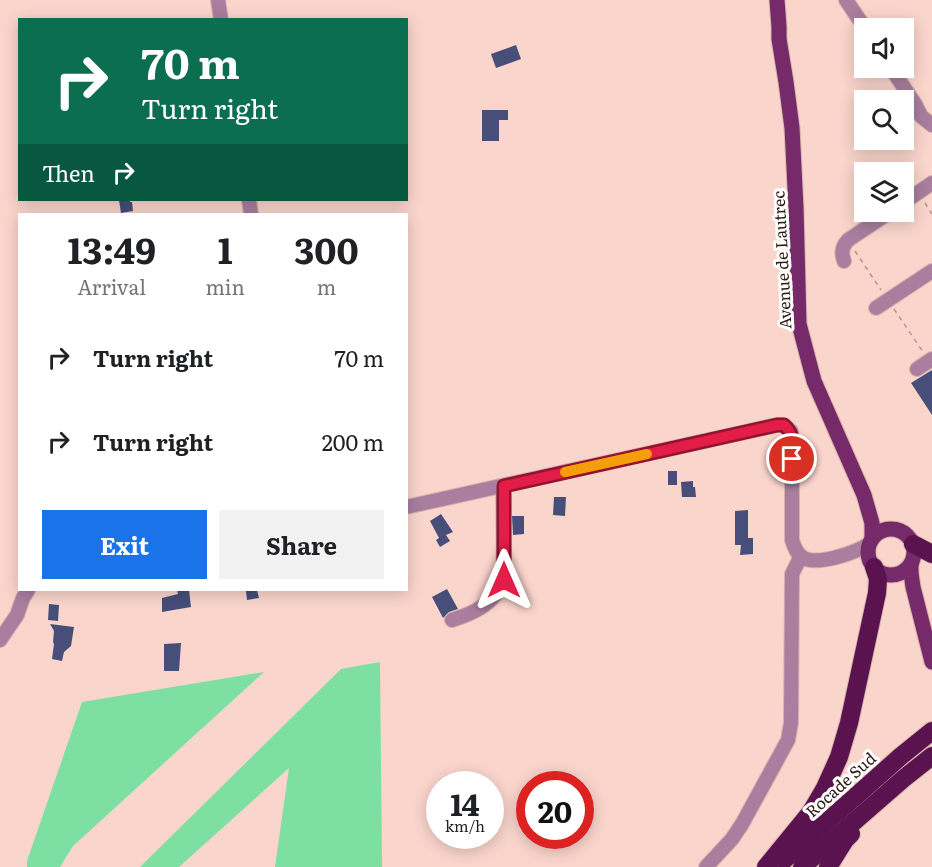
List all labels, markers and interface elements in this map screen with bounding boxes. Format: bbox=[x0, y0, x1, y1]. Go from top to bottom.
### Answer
map controls bbox=[854, 18, 914, 222]
button: sound bbox=[854, 18, 914, 78]
text: 70 m bbox=[141, 30, 240, 92]
icon: right bbox=[42, 42, 120, 120]
text: Turn right bbox=[141, 87, 278, 127]
button: search bbox=[854, 90, 914, 150]
text: Then bbox=[42, 156, 95, 189]
icon: right bbox=[107, 156, 140, 189]
button: layers bbox=[854, 162, 914, 222]
street label: Avenue de Lautrec bbox=[765, 190, 797, 330]
text: 13:49 bbox=[67, 222, 156, 275]
text: 1 bbox=[218, 222, 233, 275]
text: 300 bbox=[294, 222, 359, 275]
text: Arrival bbox=[78, 271, 146, 301]
text: min bbox=[205, 271, 245, 301]
text: m bbox=[317, 271, 336, 301]
icon: right bbox=[42, 341, 75, 374]
text: Turn right bbox=[93, 341, 213, 374]
text: 70 m bbox=[334, 341, 384, 374]
icon: right bbox=[42, 425, 75, 458]
text: Turn right bbox=[93, 425, 213, 458]
text: 200 m bbox=[322, 425, 384, 458]
pin bbox=[766, 433, 817, 484]
icon: arrive bbox=[775, 442, 808, 475]
button: Exit bbox=[42, 510, 207, 579]
button: Share bbox=[219, 510, 384, 579]
position arrow bbox=[472, 548, 536, 612]
street label: Rocade Sud bbox=[799, 746, 881, 822]
speed limit sign: 20 bbox=[516, 771, 594, 849]
text: 14 bbox=[450, 781, 480, 825]
text: km/h bbox=[445, 814, 485, 837]

